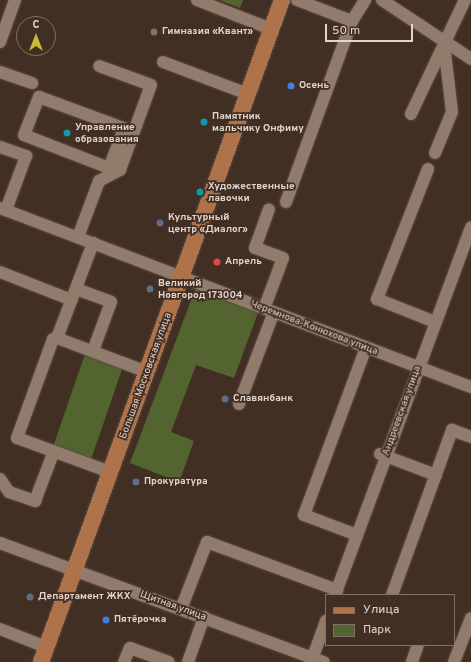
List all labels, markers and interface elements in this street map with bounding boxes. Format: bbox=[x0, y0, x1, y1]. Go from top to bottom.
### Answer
north arrow bbox=[16, 16, 56, 56]
scale bar bbox=[327, 16, 415, 42]
text: С bbox=[32, 18, 40, 32]
text: 50 m bbox=[332, 23, 360, 39]
place label: Гимназия «Квант» bbox=[162, 26, 253, 38]
marker: Гимназия «Квант» bbox=[149, 27, 159, 37]
place label: Осень bbox=[299, 80, 329, 92]
marker: Осень bbox=[286, 81, 296, 91]
place label: Памятник мальчику Онфиму bbox=[212, 110, 304, 134]
marker: Памятник мальчику Онфиму bbox=[199, 117, 209, 127]
place label: Управление образования bbox=[75, 121, 139, 144]
marker: Управление образования bbox=[62, 128, 72, 138]
place label: Художественные лавочки bbox=[208, 180, 294, 204]
marker: Художественные лавочки bbox=[195, 187, 205, 197]
place label: Культурный центр «Диалог» bbox=[168, 211, 248, 234]
marker: Культурный центр «Диалог» bbox=[155, 218, 165, 228]
place label: Апрель bbox=[225, 256, 262, 268]
marker: Апрель bbox=[212, 257, 222, 267]
place label: Великий Новгород 173004 bbox=[158, 277, 242, 300]
marker: Великий Новгород 173004 bbox=[145, 284, 155, 294]
street label: Черемнова-Конюхова улица bbox=[249, 298, 379, 358]
street label: Большая Московская улица bbox=[118, 311, 174, 441]
street label: Андреевская улица bbox=[380, 365, 424, 457]
place label: Славянбанк bbox=[233, 393, 293, 405]
marker: Славянбанк bbox=[220, 394, 230, 404]
place label: Прокуратура bbox=[144, 476, 208, 488]
marker: Прокуратура bbox=[131, 477, 141, 487]
street label: Щитная улица bbox=[138, 588, 208, 624]
place label: Департамент ЖКХ bbox=[38, 591, 131, 603]
marker: Департамент ЖКХ bbox=[25, 592, 35, 602]
legend bbox=[325, 594, 455, 646]
text: Улица bbox=[363, 602, 399, 618]
place label: Пятёрочка bbox=[114, 614, 166, 626]
marker: Пятёрочка bbox=[101, 615, 111, 625]
text: Парк bbox=[363, 622, 391, 638]

